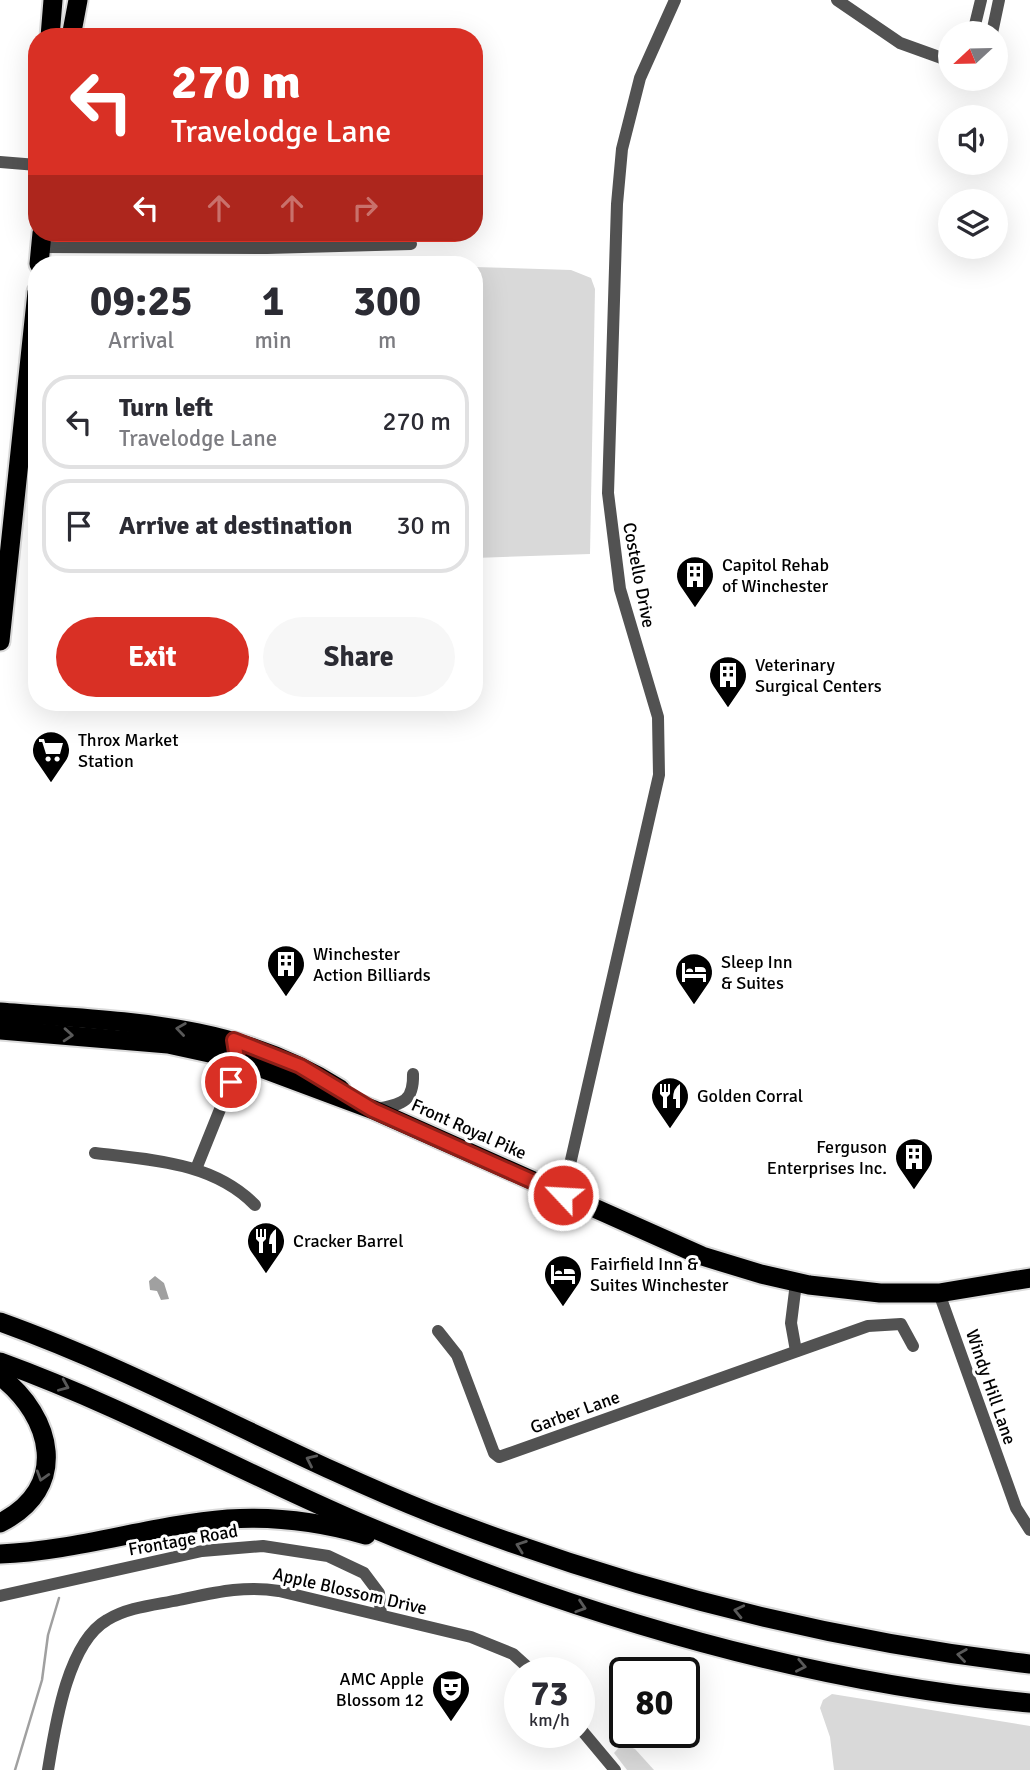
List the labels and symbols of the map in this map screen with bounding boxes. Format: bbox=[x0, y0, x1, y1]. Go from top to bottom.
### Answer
north arrow bbox=[938, 21, 1008, 91]
street label: Costello Drive bbox=[618, 520, 660, 630]
building icon: Capitol Rehab of Winchester bbox=[674, 554, 716, 609]
place label: Capitol Rehab of Winchester bbox=[722, 554, 829, 597]
building icon: Veterinary Surgical Centers bbox=[707, 654, 749, 709]
place label: Veterinary Surgical Centers bbox=[755, 654, 882, 697]
supermarket icon: Throx Market Station bbox=[30, 729, 72, 784]
place label: Throx Market Station bbox=[78, 729, 179, 772]
building icon: Winchester Action Billiards bbox=[265, 943, 307, 998]
place label: Winchester Action Billiards bbox=[313, 943, 431, 986]
hotel icon: Sleep Inn & Suites bbox=[673, 951, 715, 1006]
place label: Sleep Inn & Suites bbox=[721, 951, 793, 994]
one-way arrow bbox=[175, 1022, 187, 1037]
one-way arrow bbox=[63, 1028, 74, 1043]
pin bbox=[201, 1052, 261, 1112]
restaurant icon: Golden Corral bbox=[649, 1075, 691, 1130]
place label: Golden Corral bbox=[697, 1085, 803, 1107]
street label: Front Royal Pike bbox=[408, 1094, 530, 1164]
place label: Ferguson Enterprises Inc. bbox=[767, 1136, 887, 1179]
building icon: Ferguson Enterprises Inc. bbox=[893, 1136, 935, 1191]
position arrow bbox=[526, 1158, 600, 1232]
restaurant icon: Cracker Barrel bbox=[245, 1220, 287, 1275]
place label: Cracker Barrel bbox=[293, 1230, 403, 1252]
hotel icon: Fairfield Inn & Suites Winchester bbox=[542, 1253, 584, 1308]
place label: Fairfield Inn & Suites Winchester bbox=[590, 1253, 729, 1296]
street label: Windy Hill Lane bbox=[961, 1326, 1021, 1448]
one-way arrow bbox=[57, 1378, 69, 1392]
street label: Garber Lane bbox=[527, 1386, 623, 1438]
one-way arrow bbox=[306, 1454, 318, 1468]
one-way arrow bbox=[36, 1470, 51, 1482]
street label: Frontage Road bbox=[127, 1520, 239, 1560]
one-way arrow bbox=[516, 1540, 528, 1554]
street label: Apple Blossom Drive bbox=[271, 1563, 429, 1619]
one-way arrow bbox=[575, 1599, 587, 1613]
one-way arrow bbox=[733, 1605, 745, 1620]
one-way arrow bbox=[957, 1648, 968, 1663]
speed limit sign: 80 bbox=[609, 1657, 700, 1748]
one-way arrow bbox=[795, 1657, 807, 1672]
place label: AMC Apple Blossom 12 bbox=[336, 1668, 424, 1711]
theatre icon: AMC Apple Blossom 12 bbox=[430, 1668, 472, 1723]

